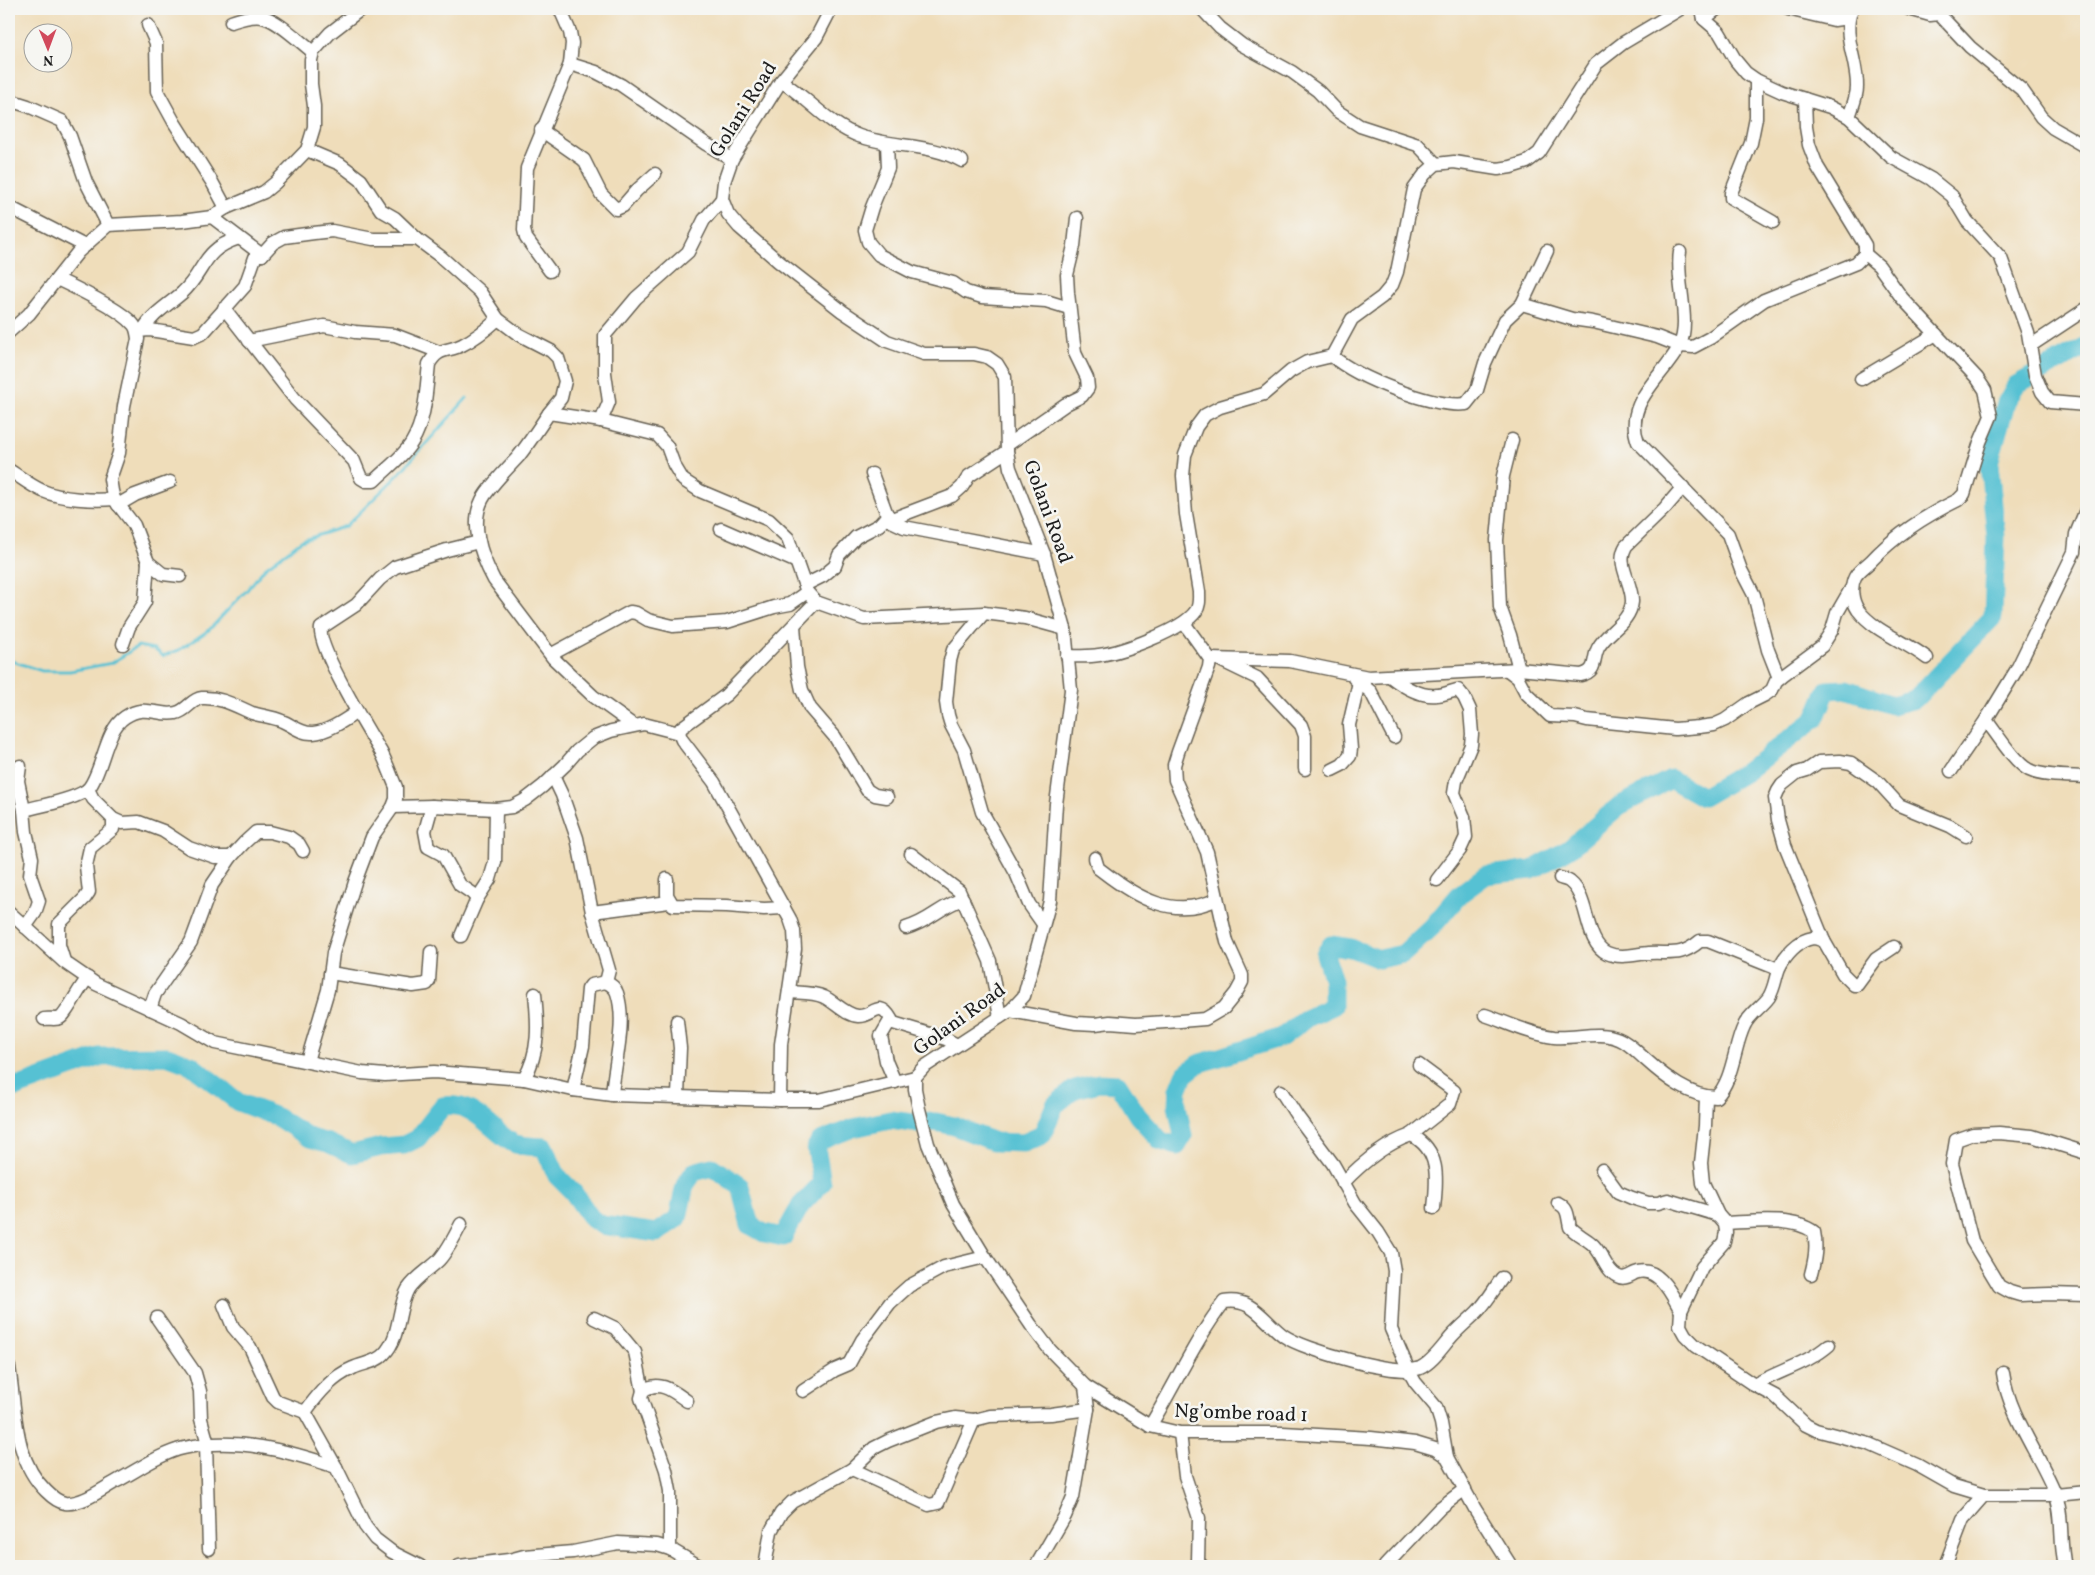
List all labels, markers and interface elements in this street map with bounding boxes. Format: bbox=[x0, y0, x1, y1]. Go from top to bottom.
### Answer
north arrow bbox=[22, 22, 72, 72]
text: N bbox=[43, 50, 53, 69]
street label: Golani Road bbox=[703, 57, 785, 163]
street label: Golani Road bbox=[1015, 456, 1079, 568]
street label: Golani Road bbox=[908, 977, 1012, 1063]
street label: Ng’ombe road 1 bbox=[1174, 1398, 1308, 1430]

